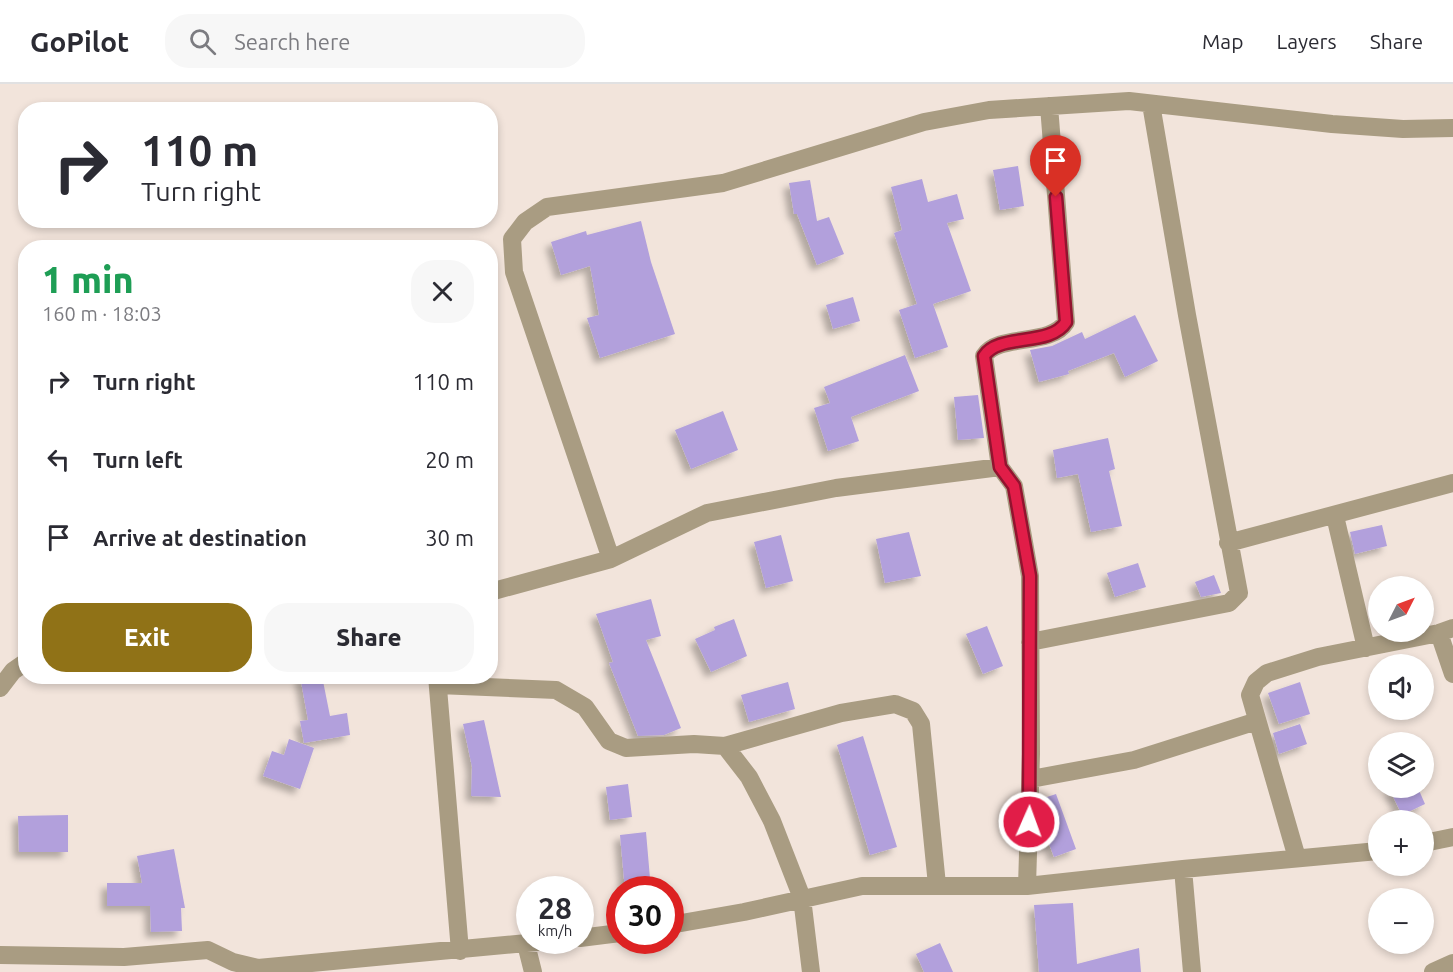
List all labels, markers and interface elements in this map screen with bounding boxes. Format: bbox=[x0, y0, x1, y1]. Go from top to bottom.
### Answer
search box bbox=[165, 14, 585, 68]
icon: search bbox=[186, 25, 219, 58]
text: GoPilot bbox=[30, 26, 129, 57]
text: Search here bbox=[234, 29, 350, 54]
text: Map bbox=[1202, 29, 1243, 53]
text: Layers bbox=[1276, 29, 1337, 53]
text: Share bbox=[1370, 29, 1423, 53]
icon: right bbox=[42, 126, 120, 204]
text: 110 m bbox=[141, 127, 258, 174]
pin bbox=[1030, 135, 1081, 197]
icon: arrive bbox=[1039, 144, 1072, 177]
text: Turn right bbox=[141, 176, 261, 206]
text: 1 min bbox=[42, 259, 134, 300]
button: close bbox=[411, 260, 474, 323]
text: 160 m · 18:03 bbox=[42, 302, 162, 325]
icon: right bbox=[42, 365, 75, 398]
text: Turn right bbox=[93, 369, 195, 394]
text: 110 m bbox=[413, 369, 474, 394]
icon: left bbox=[42, 443, 75, 476]
text: Turn left bbox=[93, 447, 183, 472]
text: 20 m bbox=[425, 447, 474, 472]
icon: arrive bbox=[42, 521, 75, 554]
text: Arrive at destination bbox=[93, 525, 307, 550]
text: 30 m bbox=[425, 525, 474, 550]
north arrow bbox=[1368, 576, 1434, 642]
map controls bbox=[1368, 576, 1434, 954]
button: Exit bbox=[42, 603, 252, 672]
button: Share bbox=[264, 603, 474, 672]
button: sound bbox=[1368, 654, 1434, 720]
button: layers bbox=[1368, 732, 1434, 798]
position arrow bbox=[997, 790, 1061, 854]
button: + bbox=[1368, 810, 1434, 876]
speed limit sign: 30 bbox=[606, 876, 684, 954]
button: − bbox=[1368, 888, 1434, 954]
text: 28 bbox=[538, 891, 572, 925]
text: km/h bbox=[538, 922, 572, 939]

